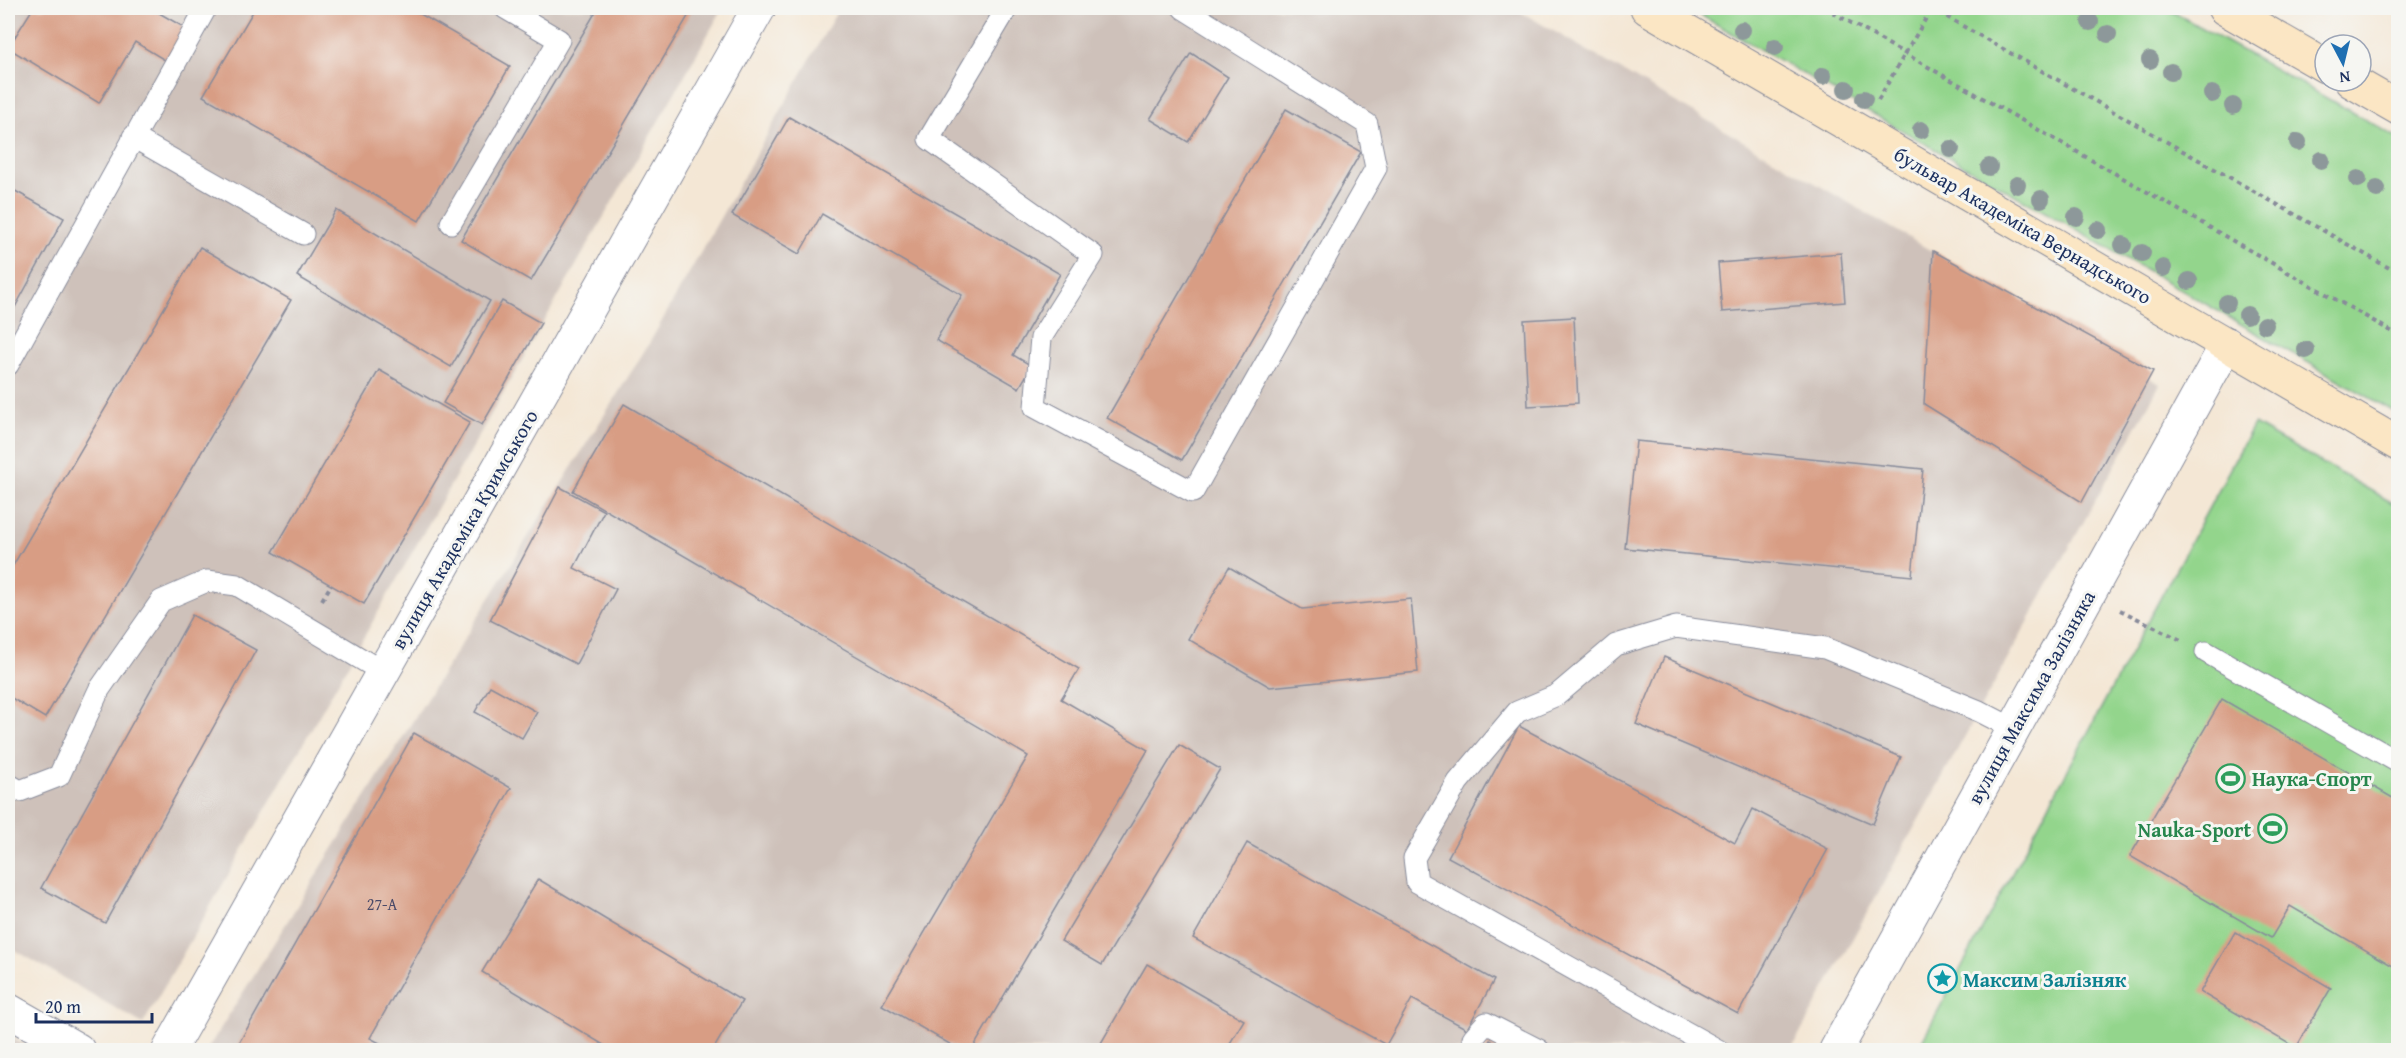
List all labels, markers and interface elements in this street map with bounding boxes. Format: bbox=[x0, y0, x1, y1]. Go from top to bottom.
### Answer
north arrow bbox=[2313, 33, 2373, 93]
text: N bbox=[2338, 65, 2352, 90]
street label: бульвар Академіка Вернадського bbox=[1889, 139, 2157, 311]
street label: вулиця Академіка Кримського bbox=[383, 404, 545, 654]
street label: вулиця Максима Залізняка bbox=[1960, 584, 2102, 809]
sports icon: Наука-Спорт bbox=[2215, 762, 2247, 794]
place label: Наука-Спорт bbox=[2252, 764, 2372, 793]
sports icon: Nauka-Sport bbox=[2256, 813, 2288, 845]
place label: Nauka-Sport bbox=[2138, 815, 2251, 844]
house number: 27-А bbox=[367, 892, 398, 916]
place icon: Максим Залізняк bbox=[1926, 963, 1958, 995]
place label: Максим Залізняк bbox=[1963, 965, 2127, 994]
scale bar bbox=[36, 986, 152, 1024]
text: 20 m bbox=[45, 993, 81, 1020]

